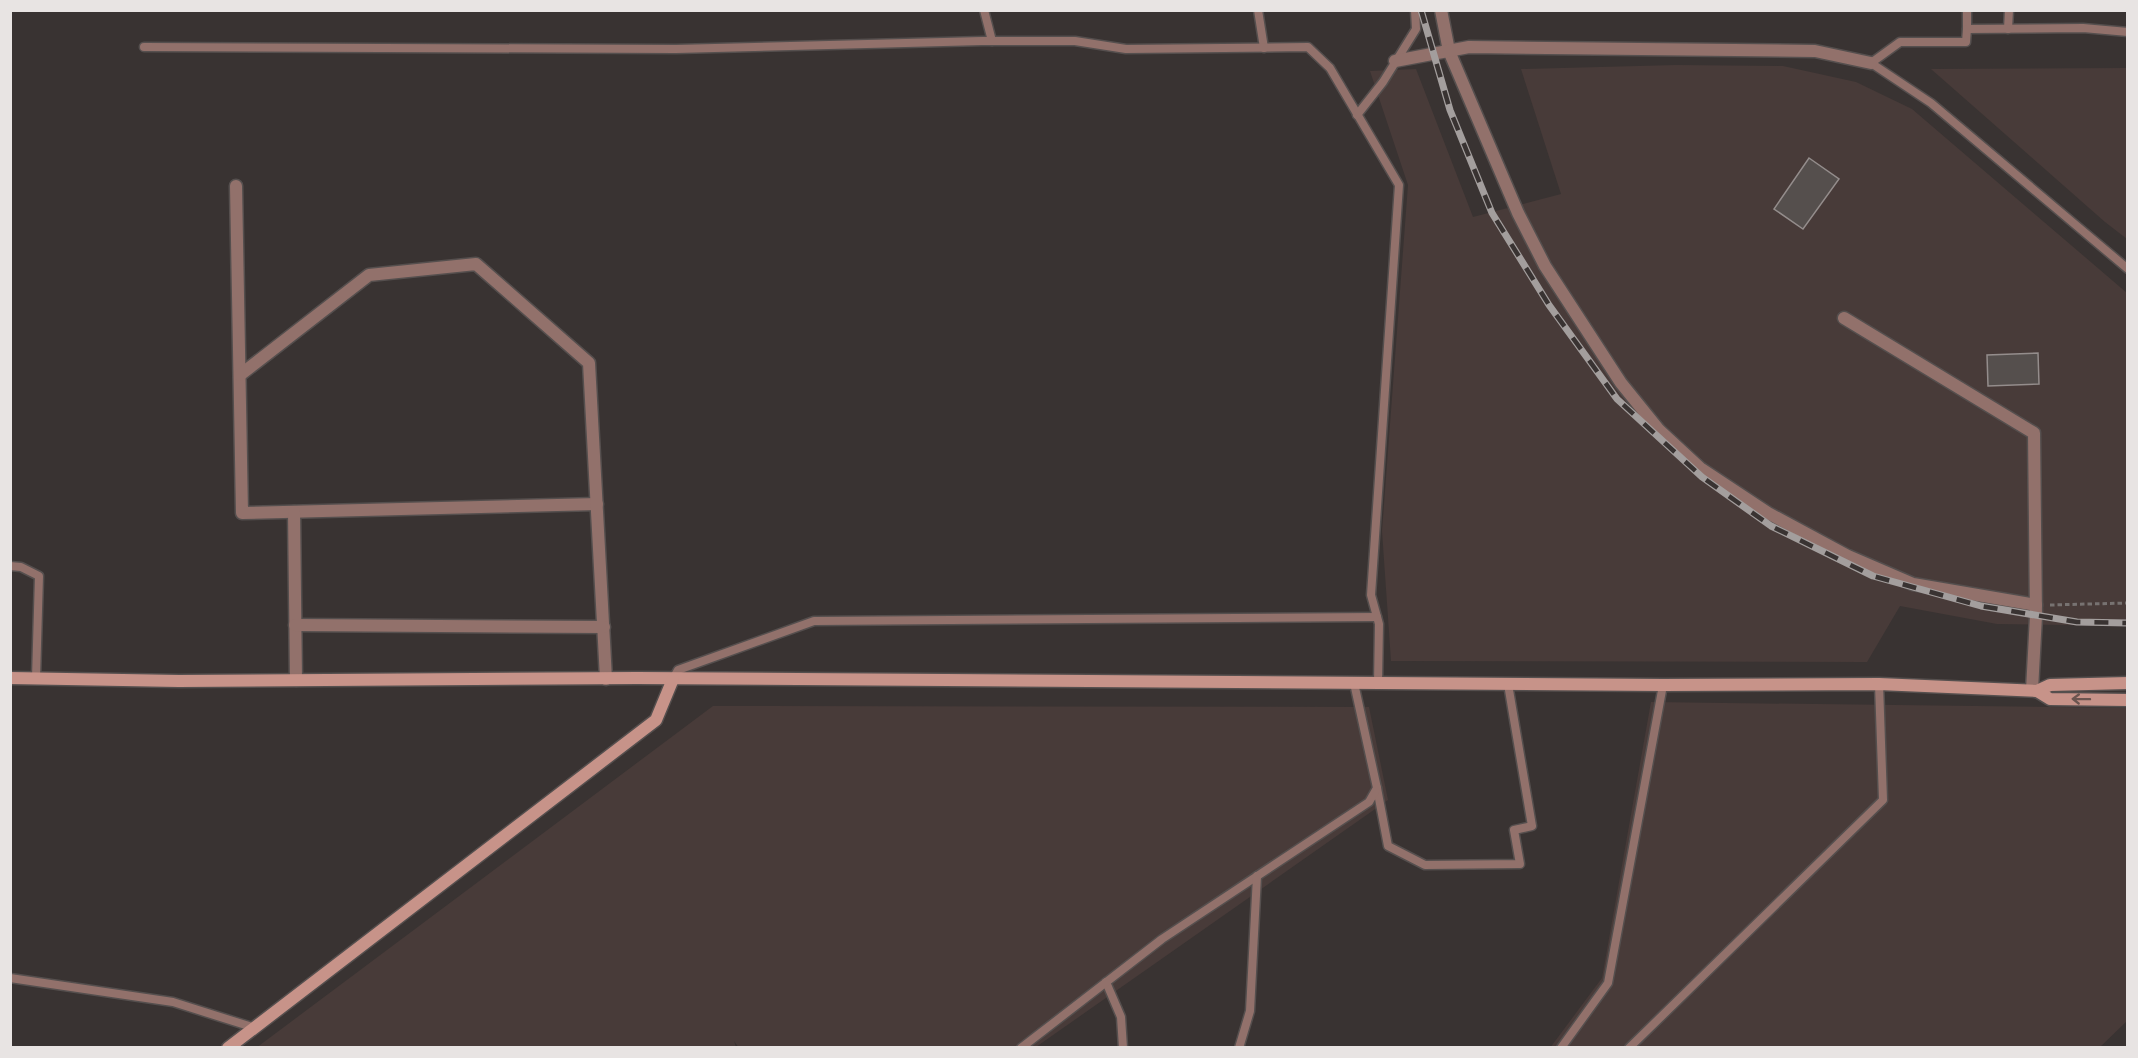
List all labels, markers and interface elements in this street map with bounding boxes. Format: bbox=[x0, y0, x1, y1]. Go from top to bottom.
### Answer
one-way arrow bbox=[2072, 693, 2092, 705]

